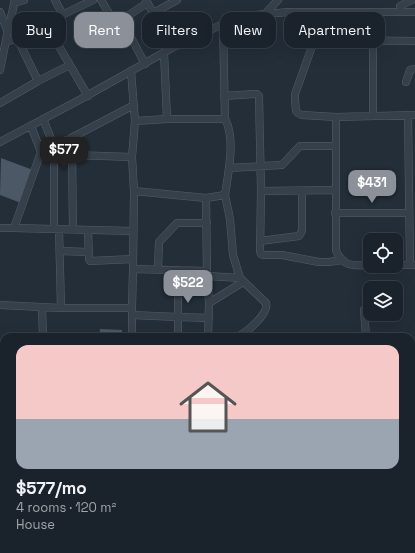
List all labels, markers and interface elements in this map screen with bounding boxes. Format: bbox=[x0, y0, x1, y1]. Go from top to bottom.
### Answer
chip: Buy bbox=[12, 12, 66, 48]
chip: Rent bbox=[74, 12, 134, 48]
chip: Filters bbox=[142, 12, 212, 48]
chip: New bbox=[220, 12, 276, 48]
chip: Apartment bbox=[284, 12, 385, 48]
pin: $577 bbox=[40, 137, 88, 171]
text: $577 bbox=[49, 141, 79, 158]
pin: $431 bbox=[348, 170, 396, 204]
text: $431 bbox=[357, 174, 387, 191]
map controls bbox=[363, 233, 403, 321]
button: locate bbox=[363, 233, 403, 273]
pin: $522 bbox=[164, 270, 212, 304]
text: $522 bbox=[172, 274, 204, 291]
button: layers bbox=[363, 281, 403, 321]
icon: home bbox=[172, 371, 244, 443]
text: $577/mo bbox=[16, 477, 87, 499]
text: 4 rooms · 120 m² bbox=[16, 499, 116, 516]
text: House bbox=[16, 516, 55, 533]

